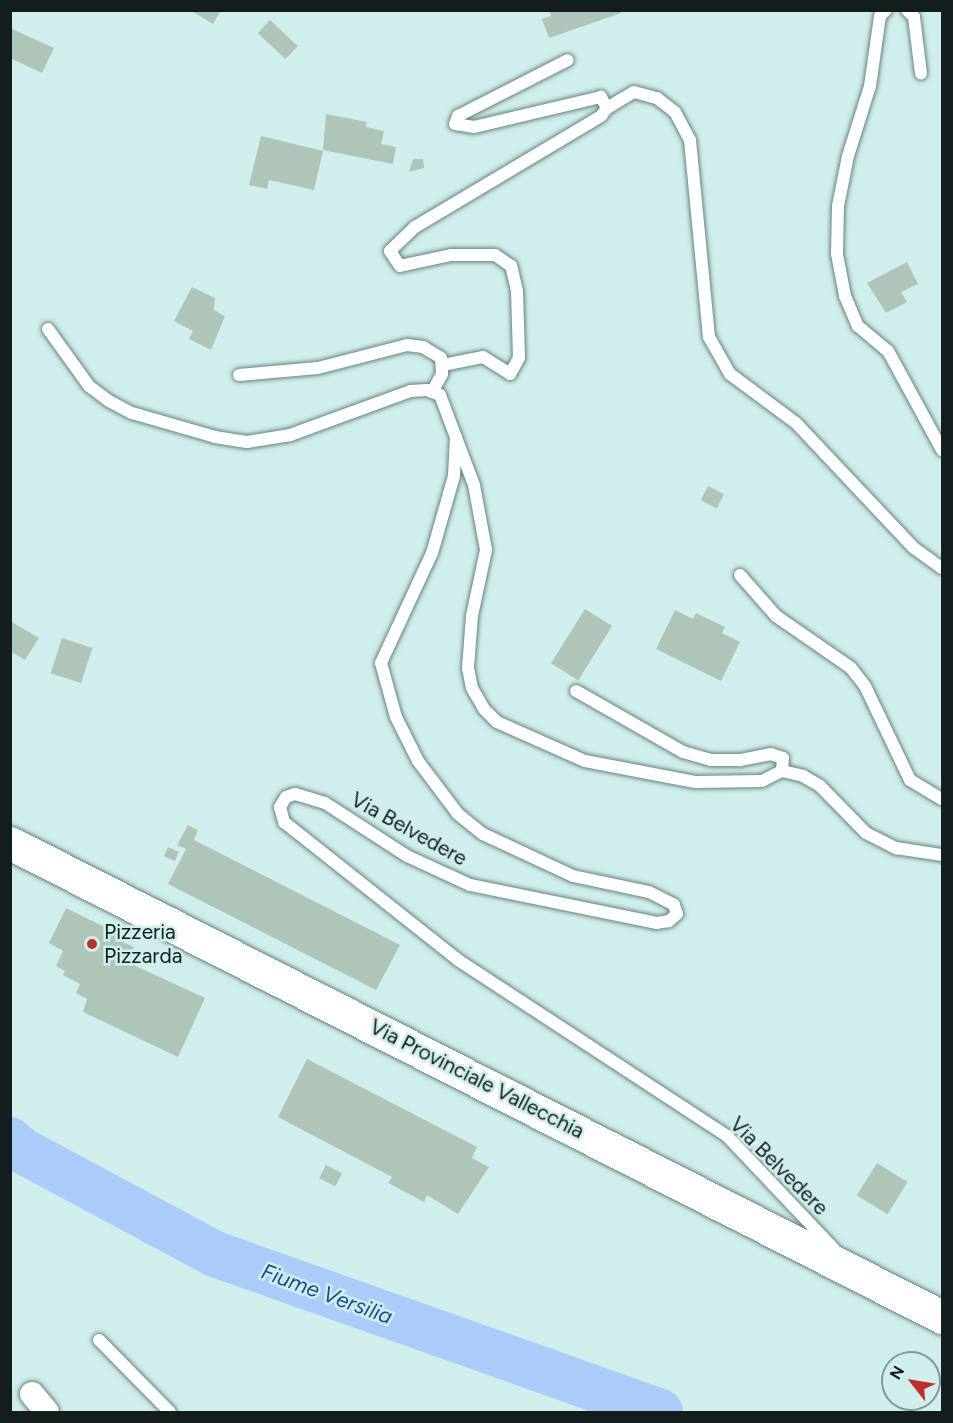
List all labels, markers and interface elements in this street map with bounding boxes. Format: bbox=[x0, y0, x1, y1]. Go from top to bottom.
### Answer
street label: Via Belvedere bbox=[347, 787, 471, 871]
place label: Pizzeria Pizzarda bbox=[104, 919, 182, 969]
marker: Pizzeria Pizzarda bbox=[85, 937, 99, 951]
street label: Via Provinciale Vallecchia bbox=[366, 1014, 588, 1144]
street label: Via Belvedere bbox=[725, 1112, 833, 1220]
water label: Fiume Versilia bbox=[258, 1258, 396, 1330]
north arrow bbox=[881, 1351, 941, 1411]
text: N bbox=[886, 1362, 908, 1383]

